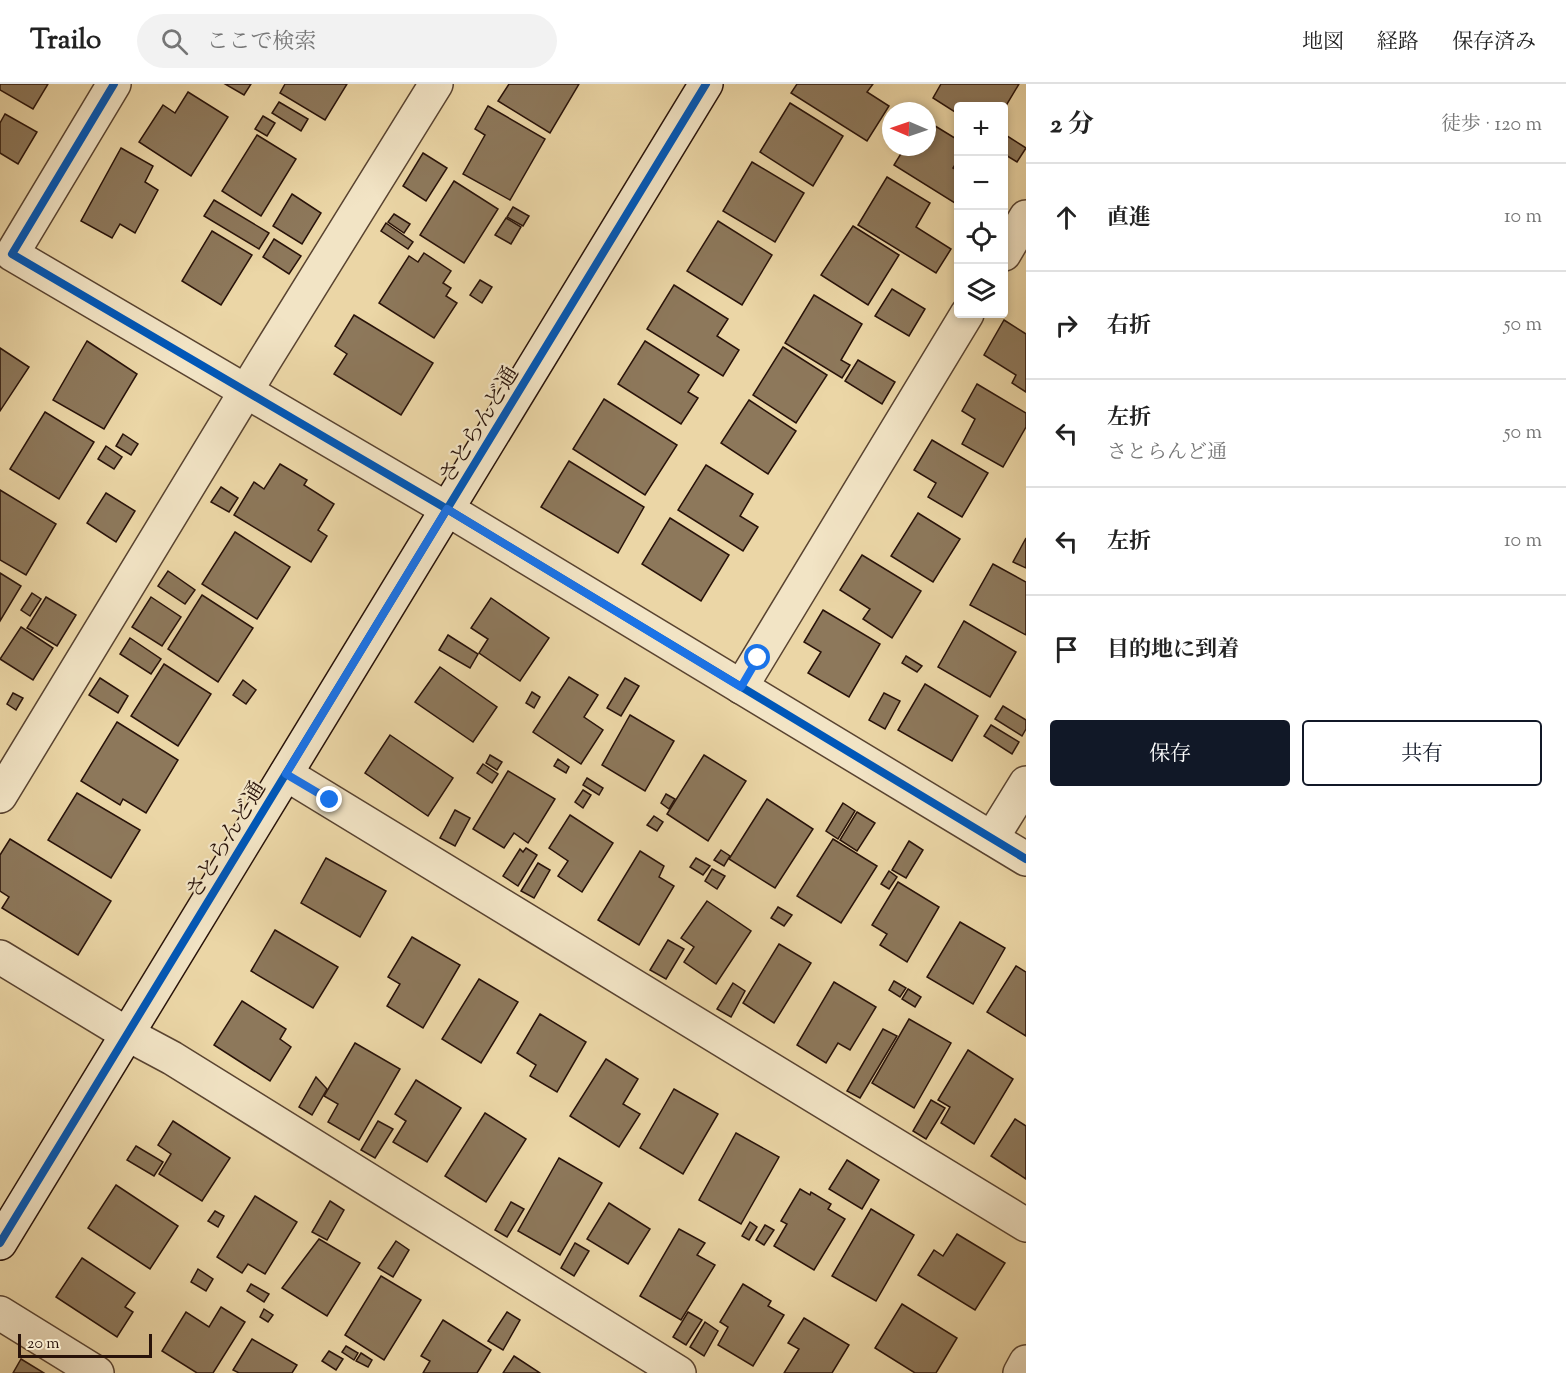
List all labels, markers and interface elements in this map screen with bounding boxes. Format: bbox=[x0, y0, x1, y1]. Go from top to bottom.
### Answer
search box bbox=[137, 14, 557, 68]
text: Trailo bbox=[30, 21, 101, 61]
icon: search bbox=[158, 25, 191, 58]
text: ここで検索 bbox=[206, 27, 316, 59]
text: 地図 bbox=[1302, 28, 1344, 58]
text: 経路 bbox=[1377, 28, 1419, 58]
text: 保存済み bbox=[1452, 28, 1536, 58]
north arrow bbox=[882, 102, 936, 156]
map controls bbox=[954, 102, 1008, 318]
button: + bbox=[954, 102, 1008, 156]
text: 2 分 bbox=[1050, 107, 1094, 144]
text: 徒歩 · 120 m bbox=[1441, 111, 1542, 140]
button: − bbox=[954, 156, 1008, 210]
icon: ahead bbox=[1050, 201, 1083, 234]
text: 直進 bbox=[1107, 203, 1151, 235]
text: 10 m bbox=[1504, 203, 1542, 232]
button: locate bbox=[954, 210, 1008, 264]
button: layers bbox=[954, 264, 1008, 318]
icon: right bbox=[1050, 309, 1083, 342]
text: 右折 bbox=[1107, 311, 1151, 343]
text: 50 m bbox=[1504, 311, 1542, 340]
street label: さとらんど通 bbox=[433, 361, 528, 490]
text: 左折 bbox=[1107, 403, 1151, 435]
icon: left bbox=[1050, 417, 1083, 450]
text: 50 m bbox=[1504, 419, 1542, 448]
text: さとらんど通 bbox=[1107, 439, 1227, 468]
icon: left bbox=[1050, 525, 1083, 558]
text: 左折 bbox=[1107, 527, 1151, 559]
text: 10 m bbox=[1504, 527, 1542, 556]
icon: arrive bbox=[1050, 633, 1083, 666]
text: 目的地に到着 bbox=[1107, 635, 1239, 667]
route start bbox=[744, 644, 770, 670]
button: 保存 bbox=[1050, 720, 1290, 786]
button: 共有 bbox=[1302, 720, 1542, 786]
street label: さとらんど通 bbox=[180, 776, 275, 905]
route end bbox=[316, 786, 342, 812]
scale bar bbox=[18, 1331, 152, 1358]
text: 20 m bbox=[27, 1333, 60, 1356]

